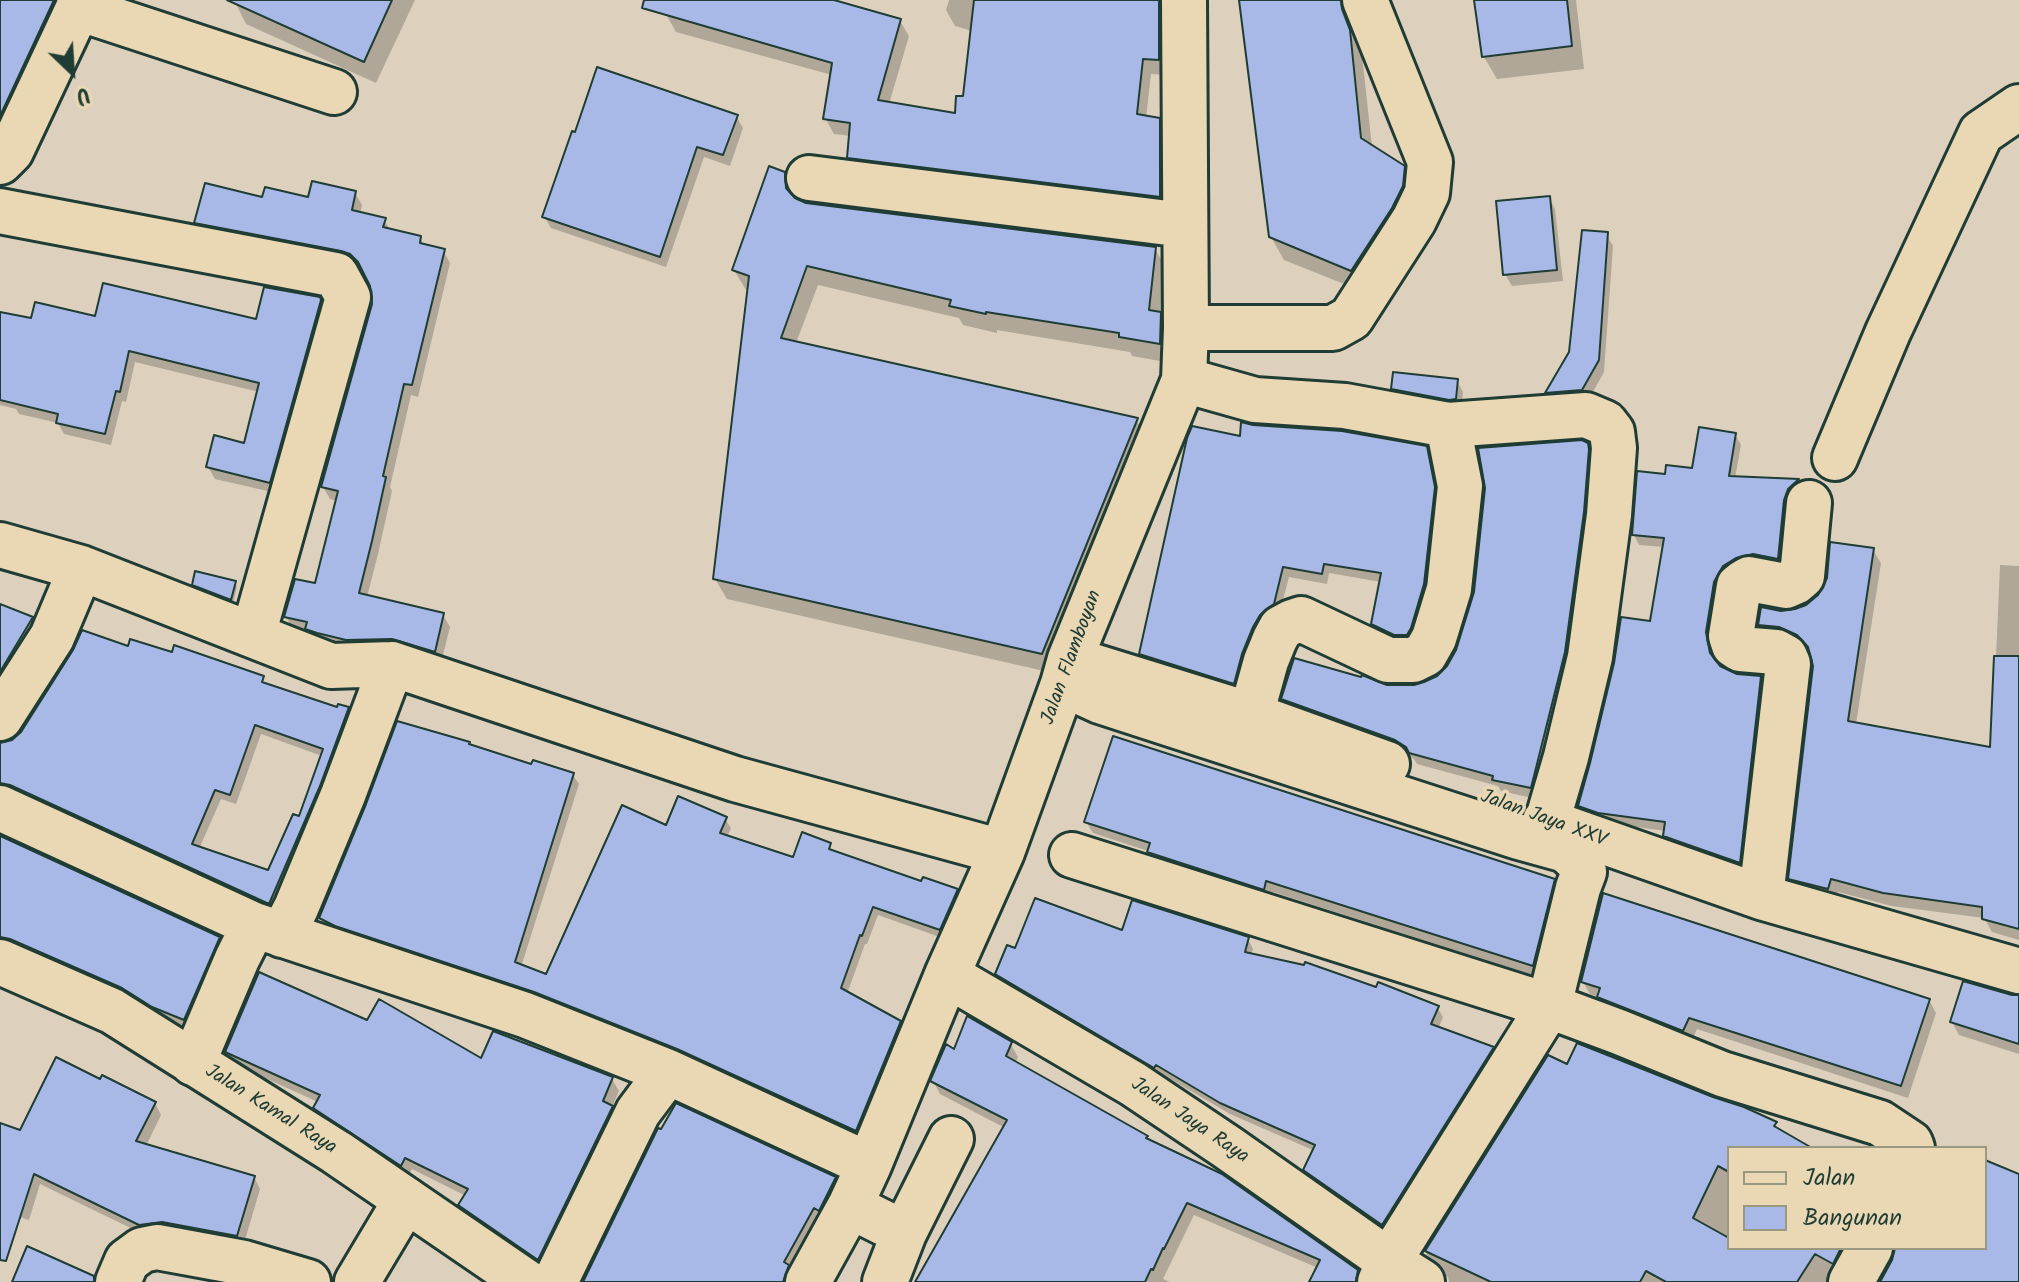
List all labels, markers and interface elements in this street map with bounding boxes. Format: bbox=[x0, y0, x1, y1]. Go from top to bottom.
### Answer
north arrow bbox=[32, 32, 112, 112]
text: U bbox=[69, 76, 96, 113]
street label: Jalan Flamboyan bbox=[1038, 587, 1108, 729]
street label: Jalan Jaya XXV bbox=[1476, 786, 1610, 854]
street label: Jalan Kamal Raya bbox=[200, 1061, 340, 1161]
street label: Jalan Jaya Raya bbox=[1125, 1074, 1253, 1170]
legend bbox=[1727, 1146, 1987, 1250]
text: Jalan bbox=[1803, 1159, 1855, 1198]
text: Bangunan bbox=[1803, 1199, 1902, 1238]

